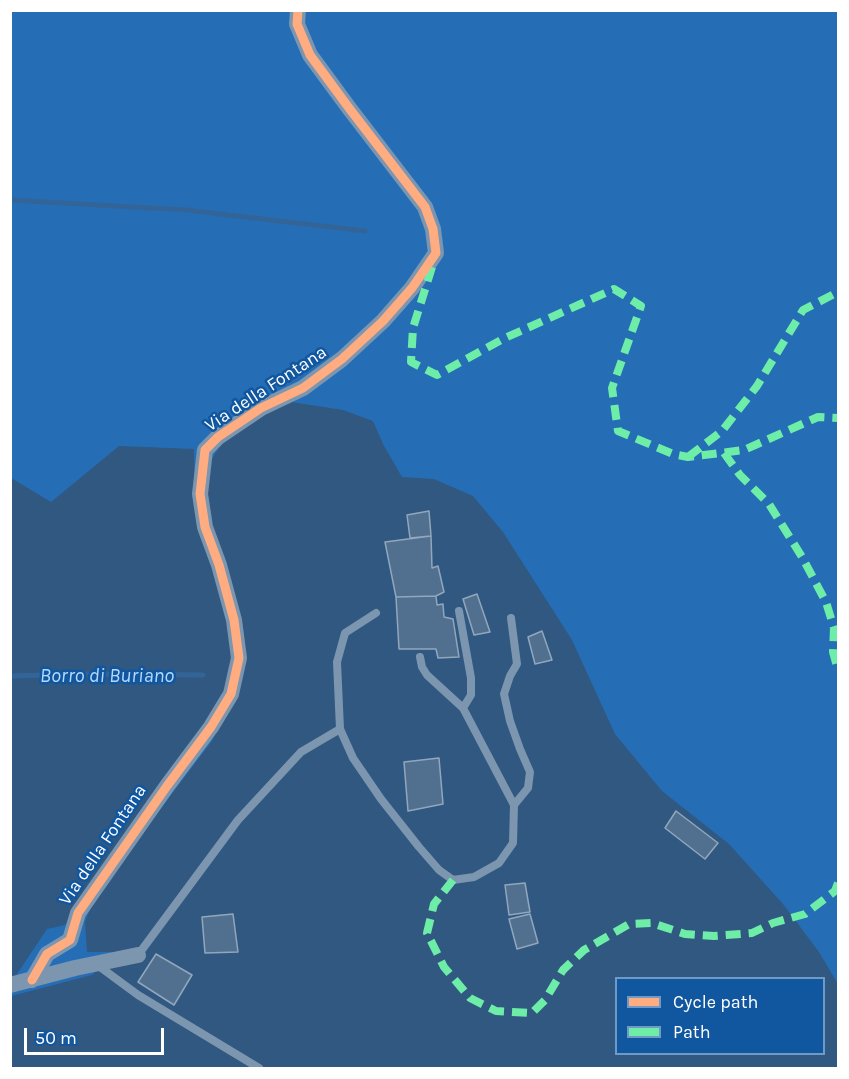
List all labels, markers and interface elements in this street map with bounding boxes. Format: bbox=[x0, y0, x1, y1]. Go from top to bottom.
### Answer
street label: Via della Fontana bbox=[201, 342, 331, 436]
water label: Borro di Buriano bbox=[40, 664, 174, 688]
street label: Via della Fontana bbox=[55, 781, 151, 909]
legend bbox=[615, 977, 825, 1055]
text: Cycle path bbox=[673, 991, 758, 1013]
scale bar bbox=[27, 1016, 166, 1054]
text: Path bbox=[673, 1021, 711, 1043]
text: 50 m bbox=[35, 1027, 77, 1049]

